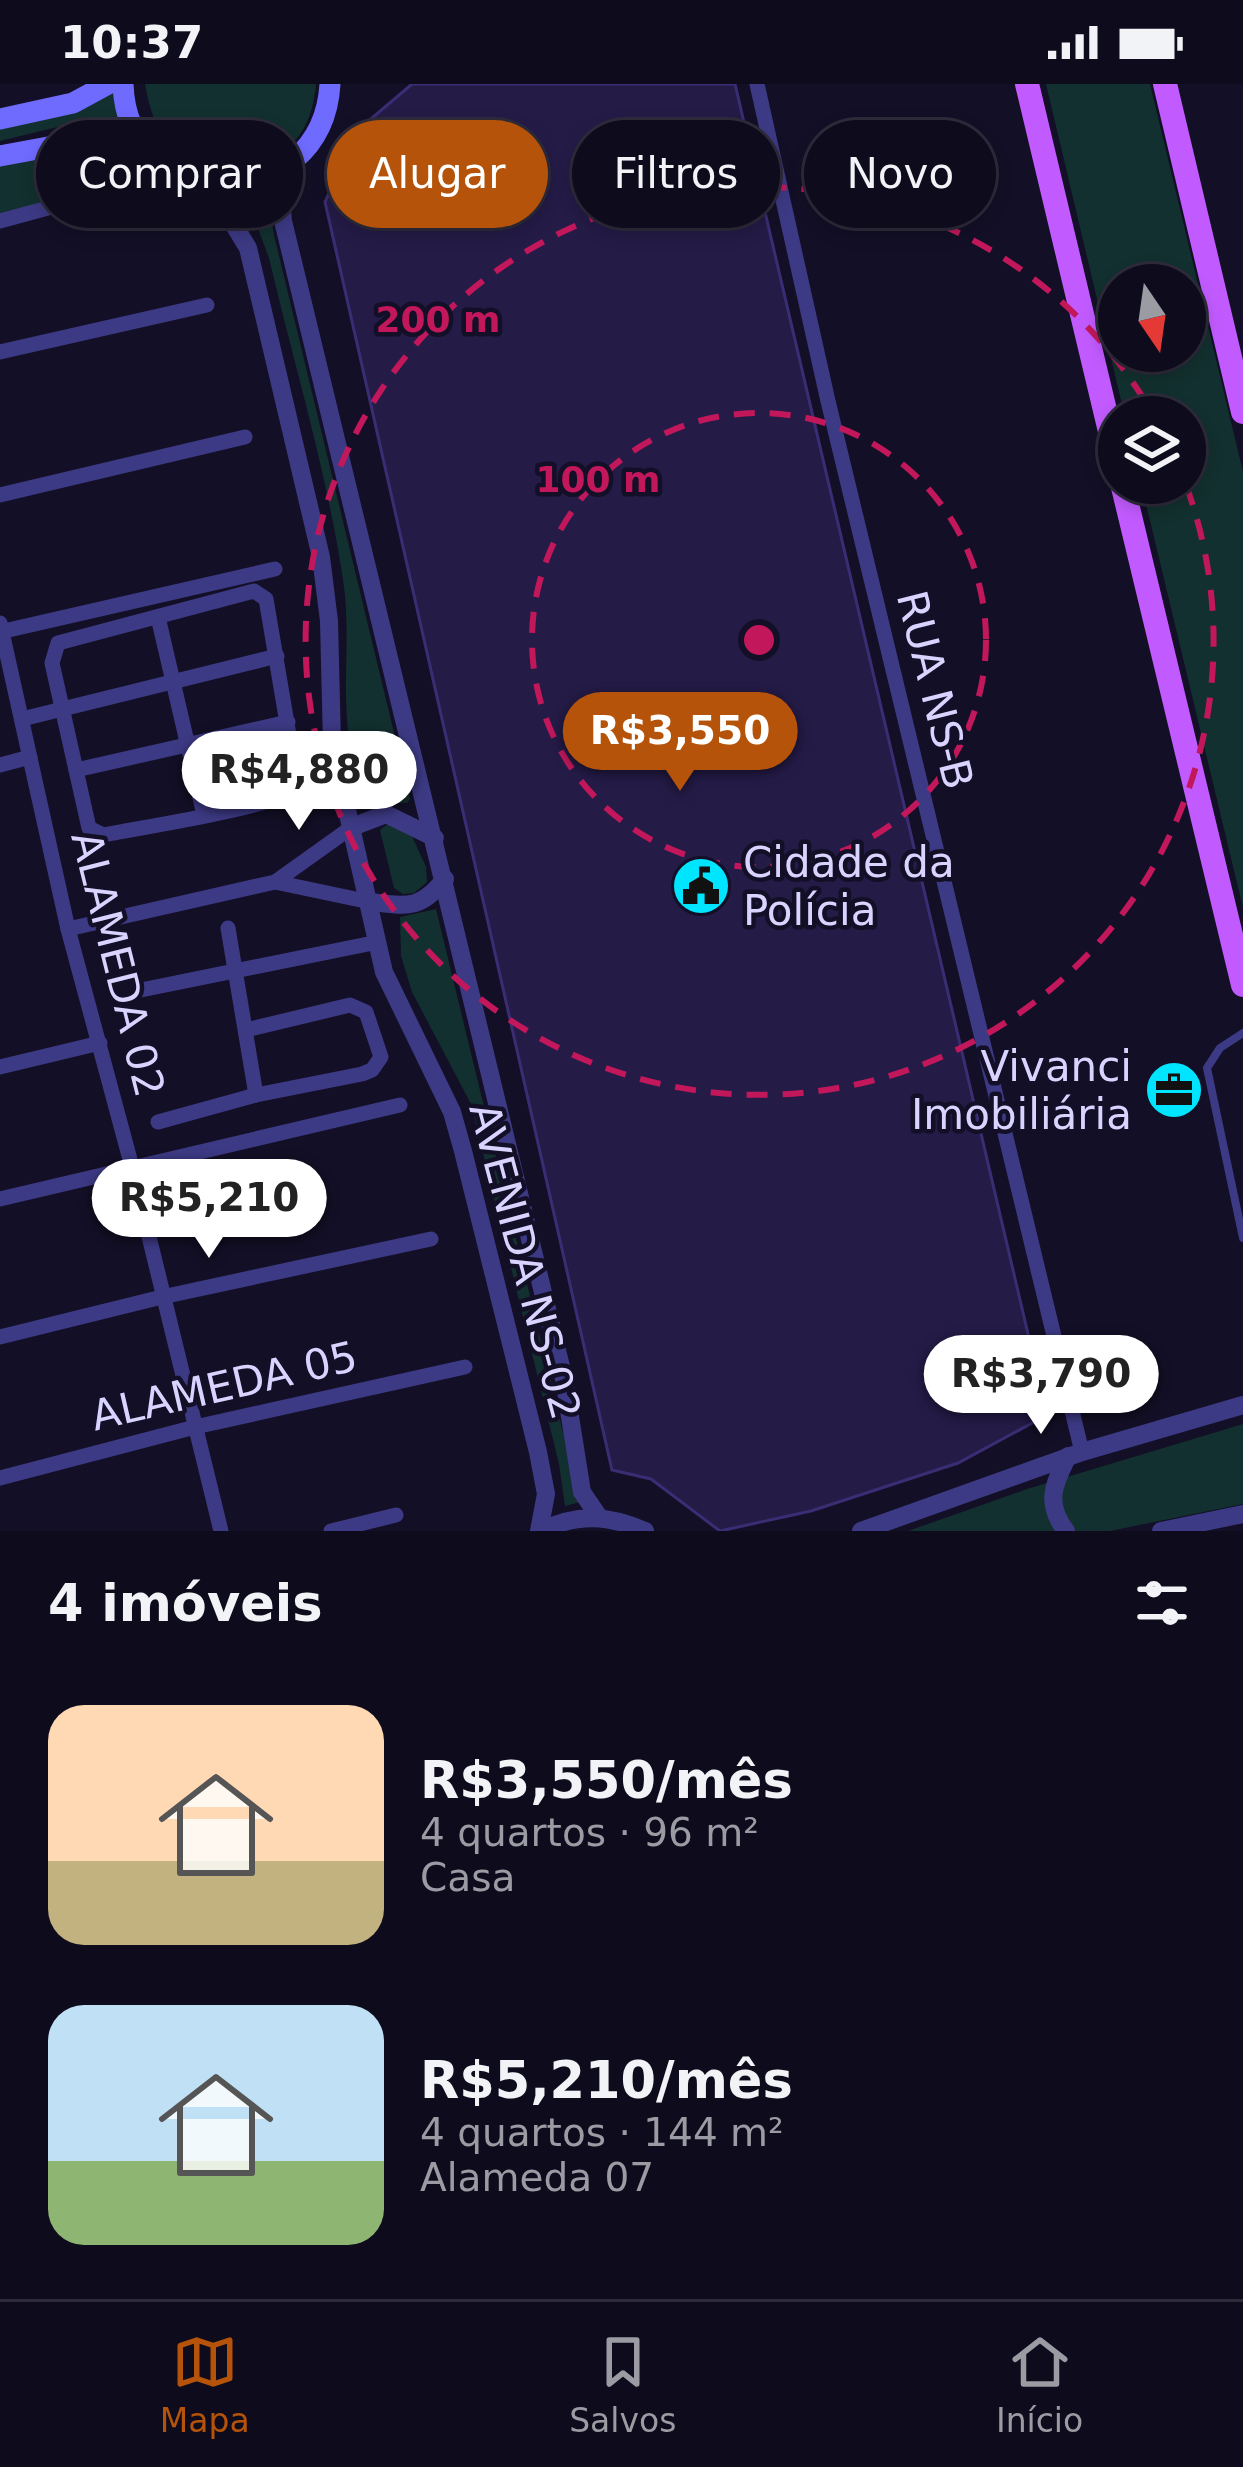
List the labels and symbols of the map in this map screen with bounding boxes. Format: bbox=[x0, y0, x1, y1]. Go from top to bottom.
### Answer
north arrow bbox=[1098, 264, 1206, 372]
text: 200 m bbox=[375, 299, 501, 340]
text: 100 m bbox=[535, 459, 661, 500]
street label: RUA NS-B bbox=[887, 586, 983, 794]
centre of rings bbox=[738, 619, 780, 661]
pin: R$3,550 bbox=[569, 692, 791, 794]
pin: R$4,880 bbox=[188, 731, 410, 833]
street label: ALAMEDA 02 bbox=[61, 826, 175, 1102]
place label: Cidade da Polícia bbox=[743, 838, 955, 935]
public building icon: Cidade da Polícia bbox=[670, 855, 732, 917]
place label: Vivanci Imobiliária bbox=[911, 1042, 1132, 1139]
office icon: Vivanci Imobiliária bbox=[1143, 1059, 1205, 1121]
street label: AVENIDA NS-02 bbox=[459, 1097, 591, 1425]
pin: R$5,210 bbox=[98, 1159, 320, 1261]
street label: ALAMEDA 05 bbox=[86, 1332, 362, 1440]
pin: R$3,790 bbox=[930, 1335, 1152, 1437]

